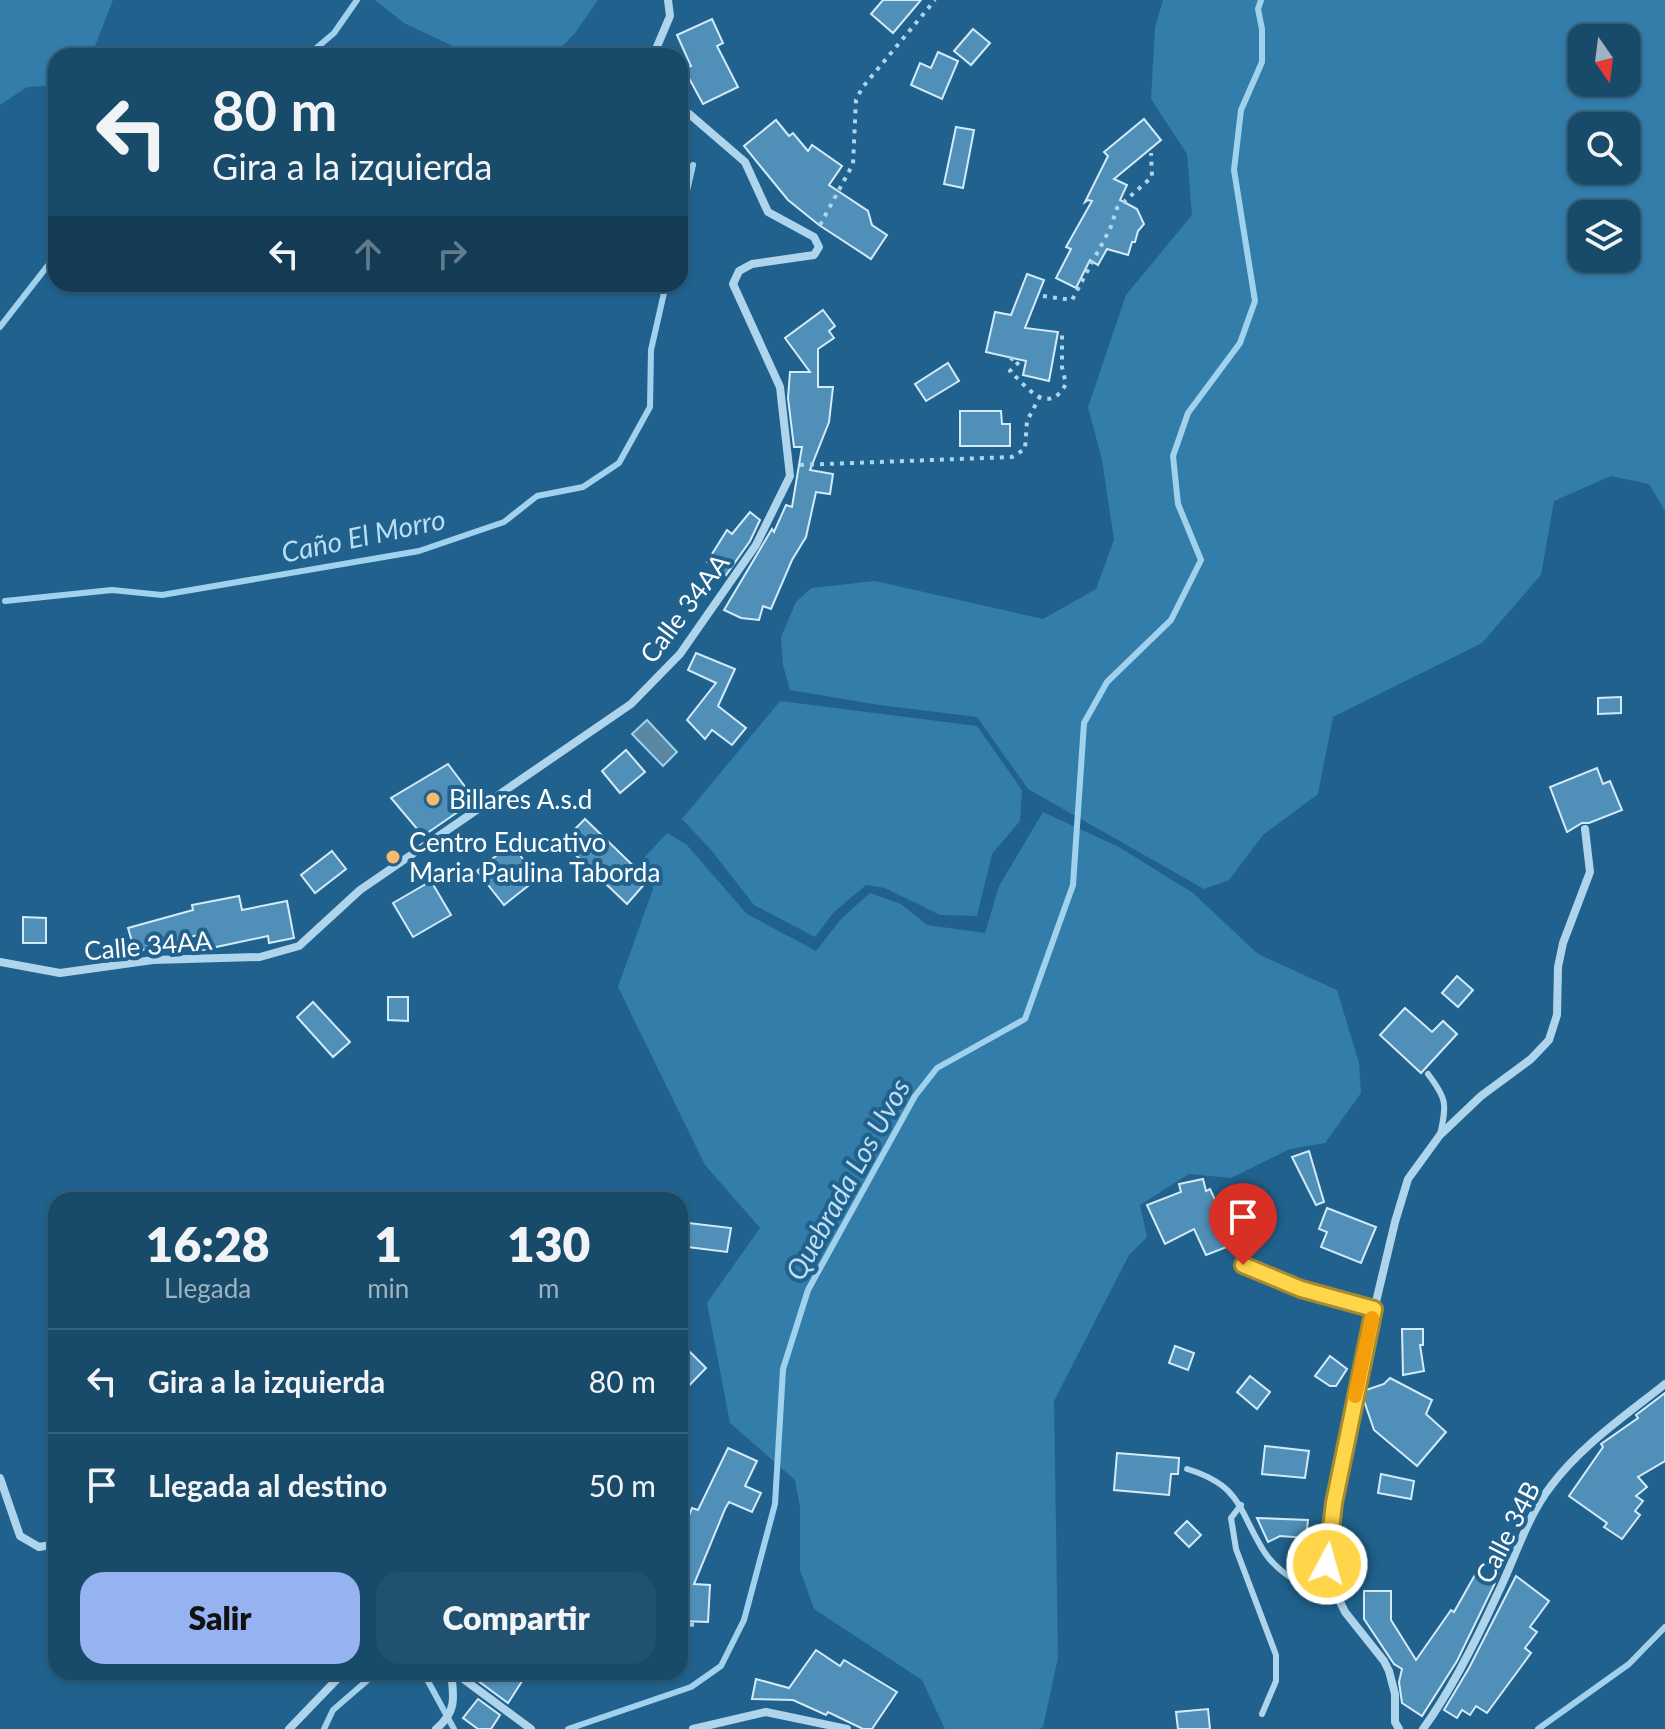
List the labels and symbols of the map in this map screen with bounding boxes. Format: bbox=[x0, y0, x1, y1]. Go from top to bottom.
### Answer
north arrow bbox=[1568, 24, 1640, 96]
water label: Caño El Morro bbox=[278, 501, 448, 569]
street label: Calle 34AA bbox=[633, 547, 736, 669]
place label: Billares A.s.d bbox=[449, 783, 592, 815]
marker: Billares A.s.d bbox=[424, 790, 442, 808]
place label: Centro Educativo Maria Paulina Taborda bbox=[409, 826, 660, 888]
marker: Centro Educativo Maria Paulina Taborda bbox=[384, 848, 402, 866]
street label: Calle 34AA bbox=[83, 923, 214, 967]
water label: Quebrada Los Uvos bbox=[778, 1072, 916, 1286]
pin bbox=[1209, 1183, 1277, 1265]
street label: Calle 34B bbox=[1468, 1476, 1546, 1588]
position arrow bbox=[1285, 1522, 1369, 1606]

